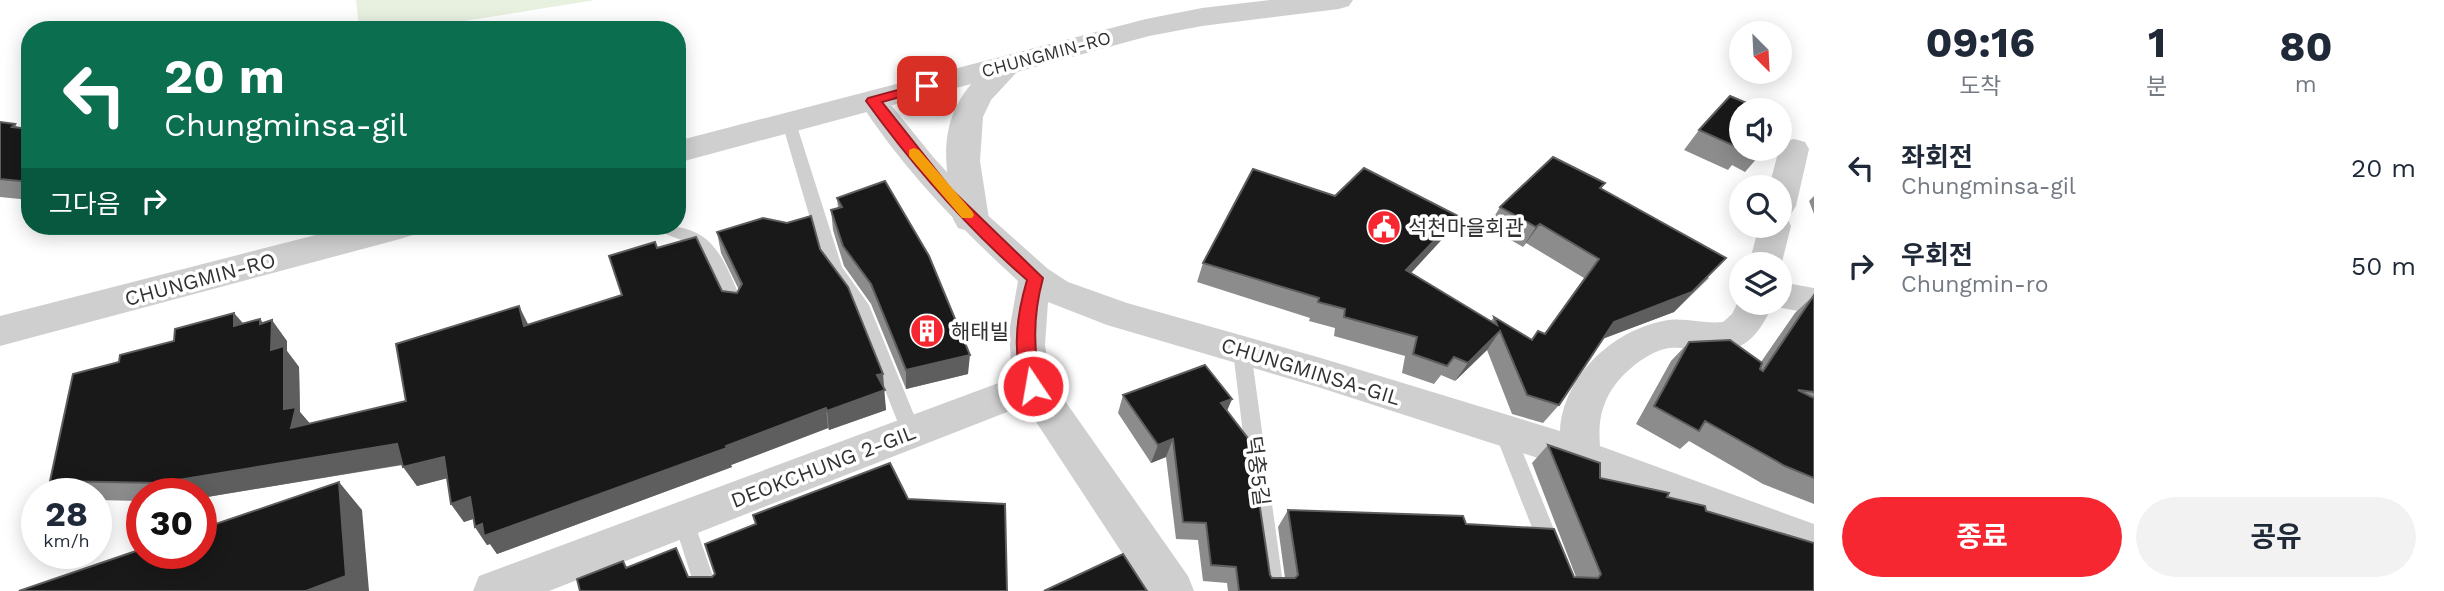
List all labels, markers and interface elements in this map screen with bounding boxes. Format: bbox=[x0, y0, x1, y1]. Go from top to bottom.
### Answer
text: 09:16 bbox=[1925, 18, 2035, 67]
text: 1 bbox=[2148, 18, 2166, 67]
north arrow bbox=[1729, 21, 1792, 84]
map controls bbox=[1729, 21, 1792, 315]
text: 80 bbox=[2279, 22, 2333, 71]
street label: CHUNGMIN-RO bbox=[979, 27, 1113, 81]
text: 20 m bbox=[164, 47, 285, 105]
icon: left bbox=[49, 49, 140, 140]
pin bbox=[897, 56, 957, 116]
icon: arrive bbox=[908, 67, 946, 105]
text: m bbox=[2295, 71, 2317, 98]
text: 도착 bbox=[1959, 73, 2001, 100]
text: 분 bbox=[2147, 73, 2168, 100]
button: sound bbox=[1729, 98, 1792, 161]
text: Chungminsa-gil bbox=[164, 106, 407, 144]
text: 좌회전 bbox=[1901, 142, 1973, 172]
icon: left bbox=[1842, 149, 1880, 187]
text: 20 m bbox=[2351, 153, 2416, 183]
text: Chungminsa-gil bbox=[1901, 173, 2076, 200]
button: search bbox=[1729, 175, 1792, 238]
icon: right bbox=[135, 182, 173, 220]
text: 그다음 bbox=[49, 189, 121, 219]
public building icon: 석천마을회관 bbox=[1365, 208, 1403, 246]
place label: 석천마을회관 bbox=[1408, 215, 1524, 240]
text: 우회전 bbox=[1901, 240, 1973, 270]
street label: CHUNGMIN-RO bbox=[122, 247, 278, 311]
icon: right bbox=[1842, 247, 1880, 285]
text: 50 m bbox=[2351, 251, 2416, 281]
button: layers bbox=[1729, 252, 1792, 315]
text: Chungmin-ro bbox=[1901, 271, 2049, 298]
building icon: 해태빌 bbox=[908, 312, 946, 350]
place label: 해태빌 bbox=[951, 319, 1009, 344]
street label: CHUNGMINSA-GIL bbox=[1218, 332, 1404, 410]
position arrow bbox=[996, 349, 1070, 423]
street label: DEOKCHUNG 2-GIL bbox=[727, 419, 919, 513]
street label: 덕충5길 bbox=[1241, 435, 1275, 507]
speed limit sign: 30 bbox=[126, 478, 217, 569]
text: 28 bbox=[45, 493, 88, 535]
button: 종료 bbox=[1842, 497, 2122, 577]
button: 공유 bbox=[2136, 497, 2416, 577]
text: km/h bbox=[43, 530, 90, 551]

